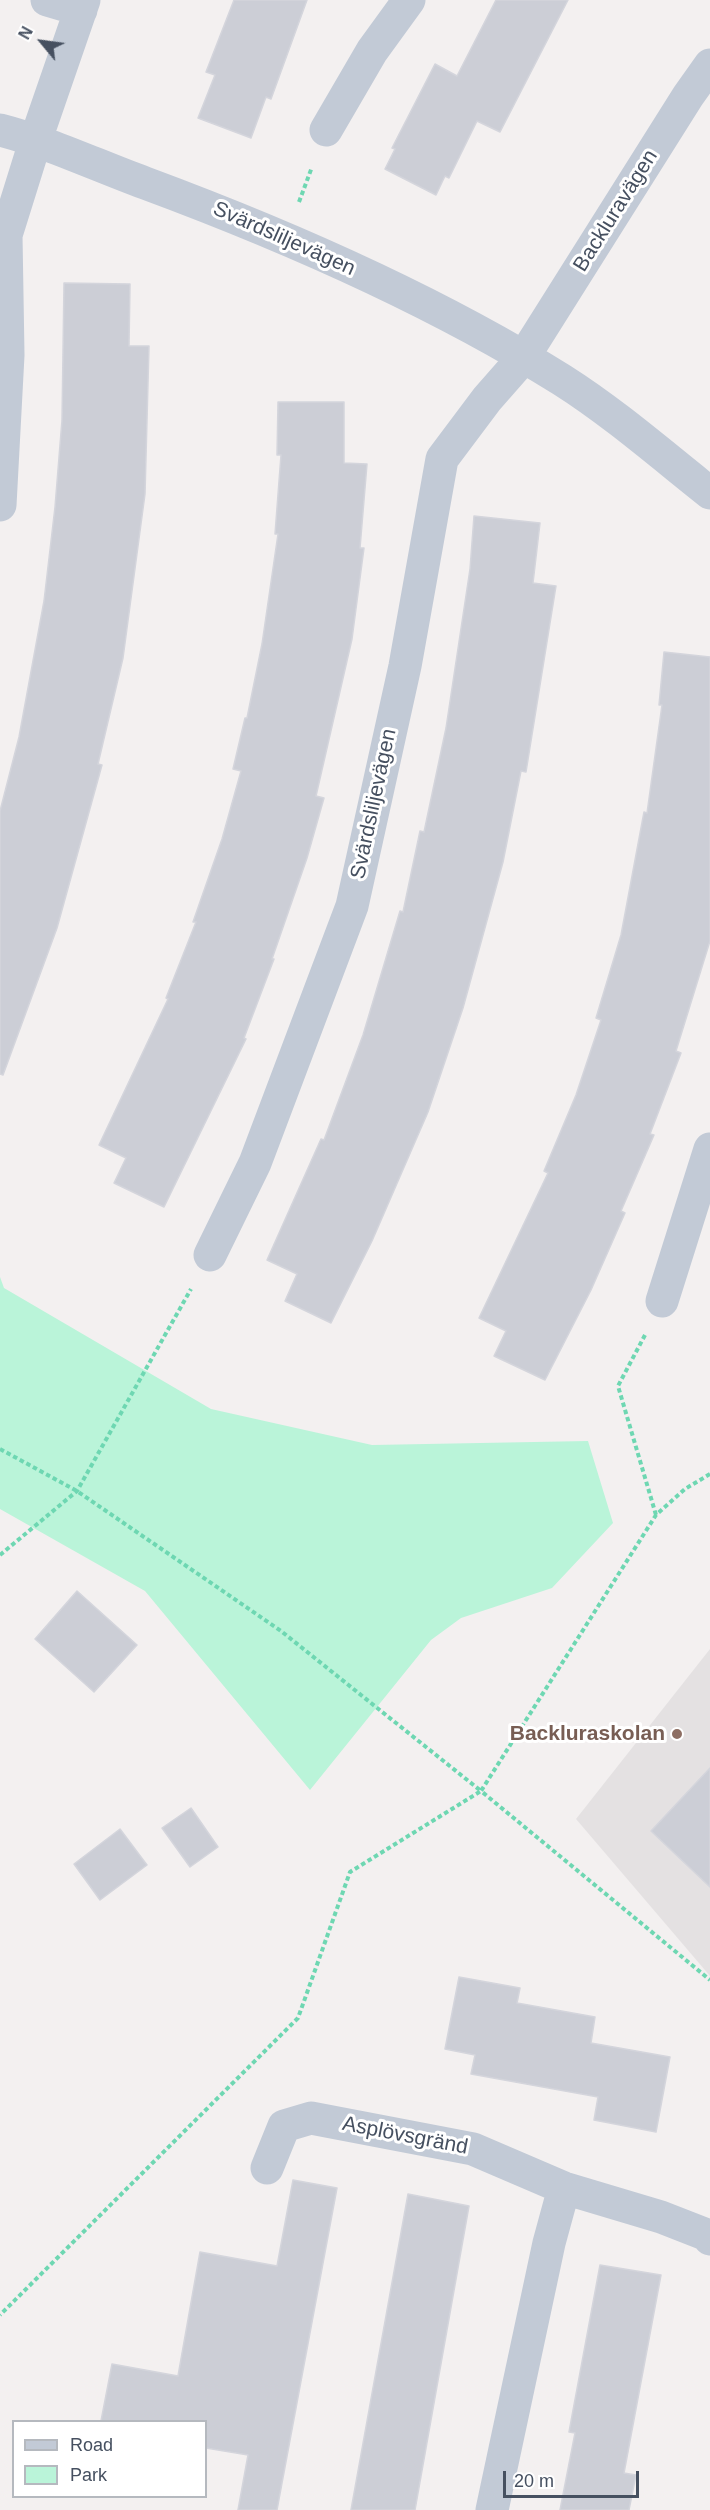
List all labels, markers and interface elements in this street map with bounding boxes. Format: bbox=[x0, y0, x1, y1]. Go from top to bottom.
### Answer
north arrow bbox=[12, 12, 72, 72]
text: N bbox=[16, 24, 36, 42]
street label: Backluravägen bbox=[569, 145, 663, 277]
street label: Svärdsliljevägen bbox=[209, 196, 359, 282]
street label: Svärdsliljevägen bbox=[346, 727, 402, 881]
place label: Backluraskolan bbox=[510, 1721, 665, 1747]
marker: Backluraskolan bbox=[670, 1727, 684, 1741]
street label: Asplövsgränd bbox=[340, 2111, 470, 2161]
legend bbox=[12, 2420, 207, 2498]
text: Road bbox=[70, 2435, 113, 2455]
scale bar bbox=[506, 2459, 642, 2497]
text: Park bbox=[70, 2465, 107, 2485]
text: 20 m bbox=[514, 2471, 554, 2491]

